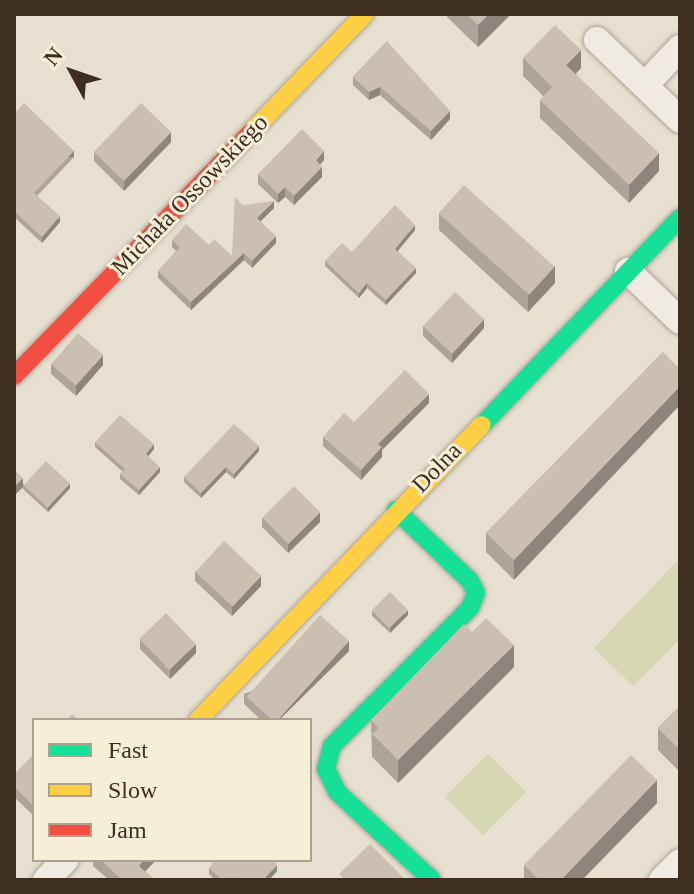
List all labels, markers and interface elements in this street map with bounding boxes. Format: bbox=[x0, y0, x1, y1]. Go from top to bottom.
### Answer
north arrow bbox=[32, 32, 112, 112]
text: N bbox=[39, 42, 68, 70]
street label: Michała Ossowskiego bbox=[106, 109, 274, 281]
street label: Dolna bbox=[406, 437, 468, 499]
legend bbox=[32, 718, 312, 862]
text: Fast bbox=[108, 737, 148, 763]
text: Slow bbox=[108, 777, 157, 803]
text: Jam bbox=[108, 817, 147, 843]

